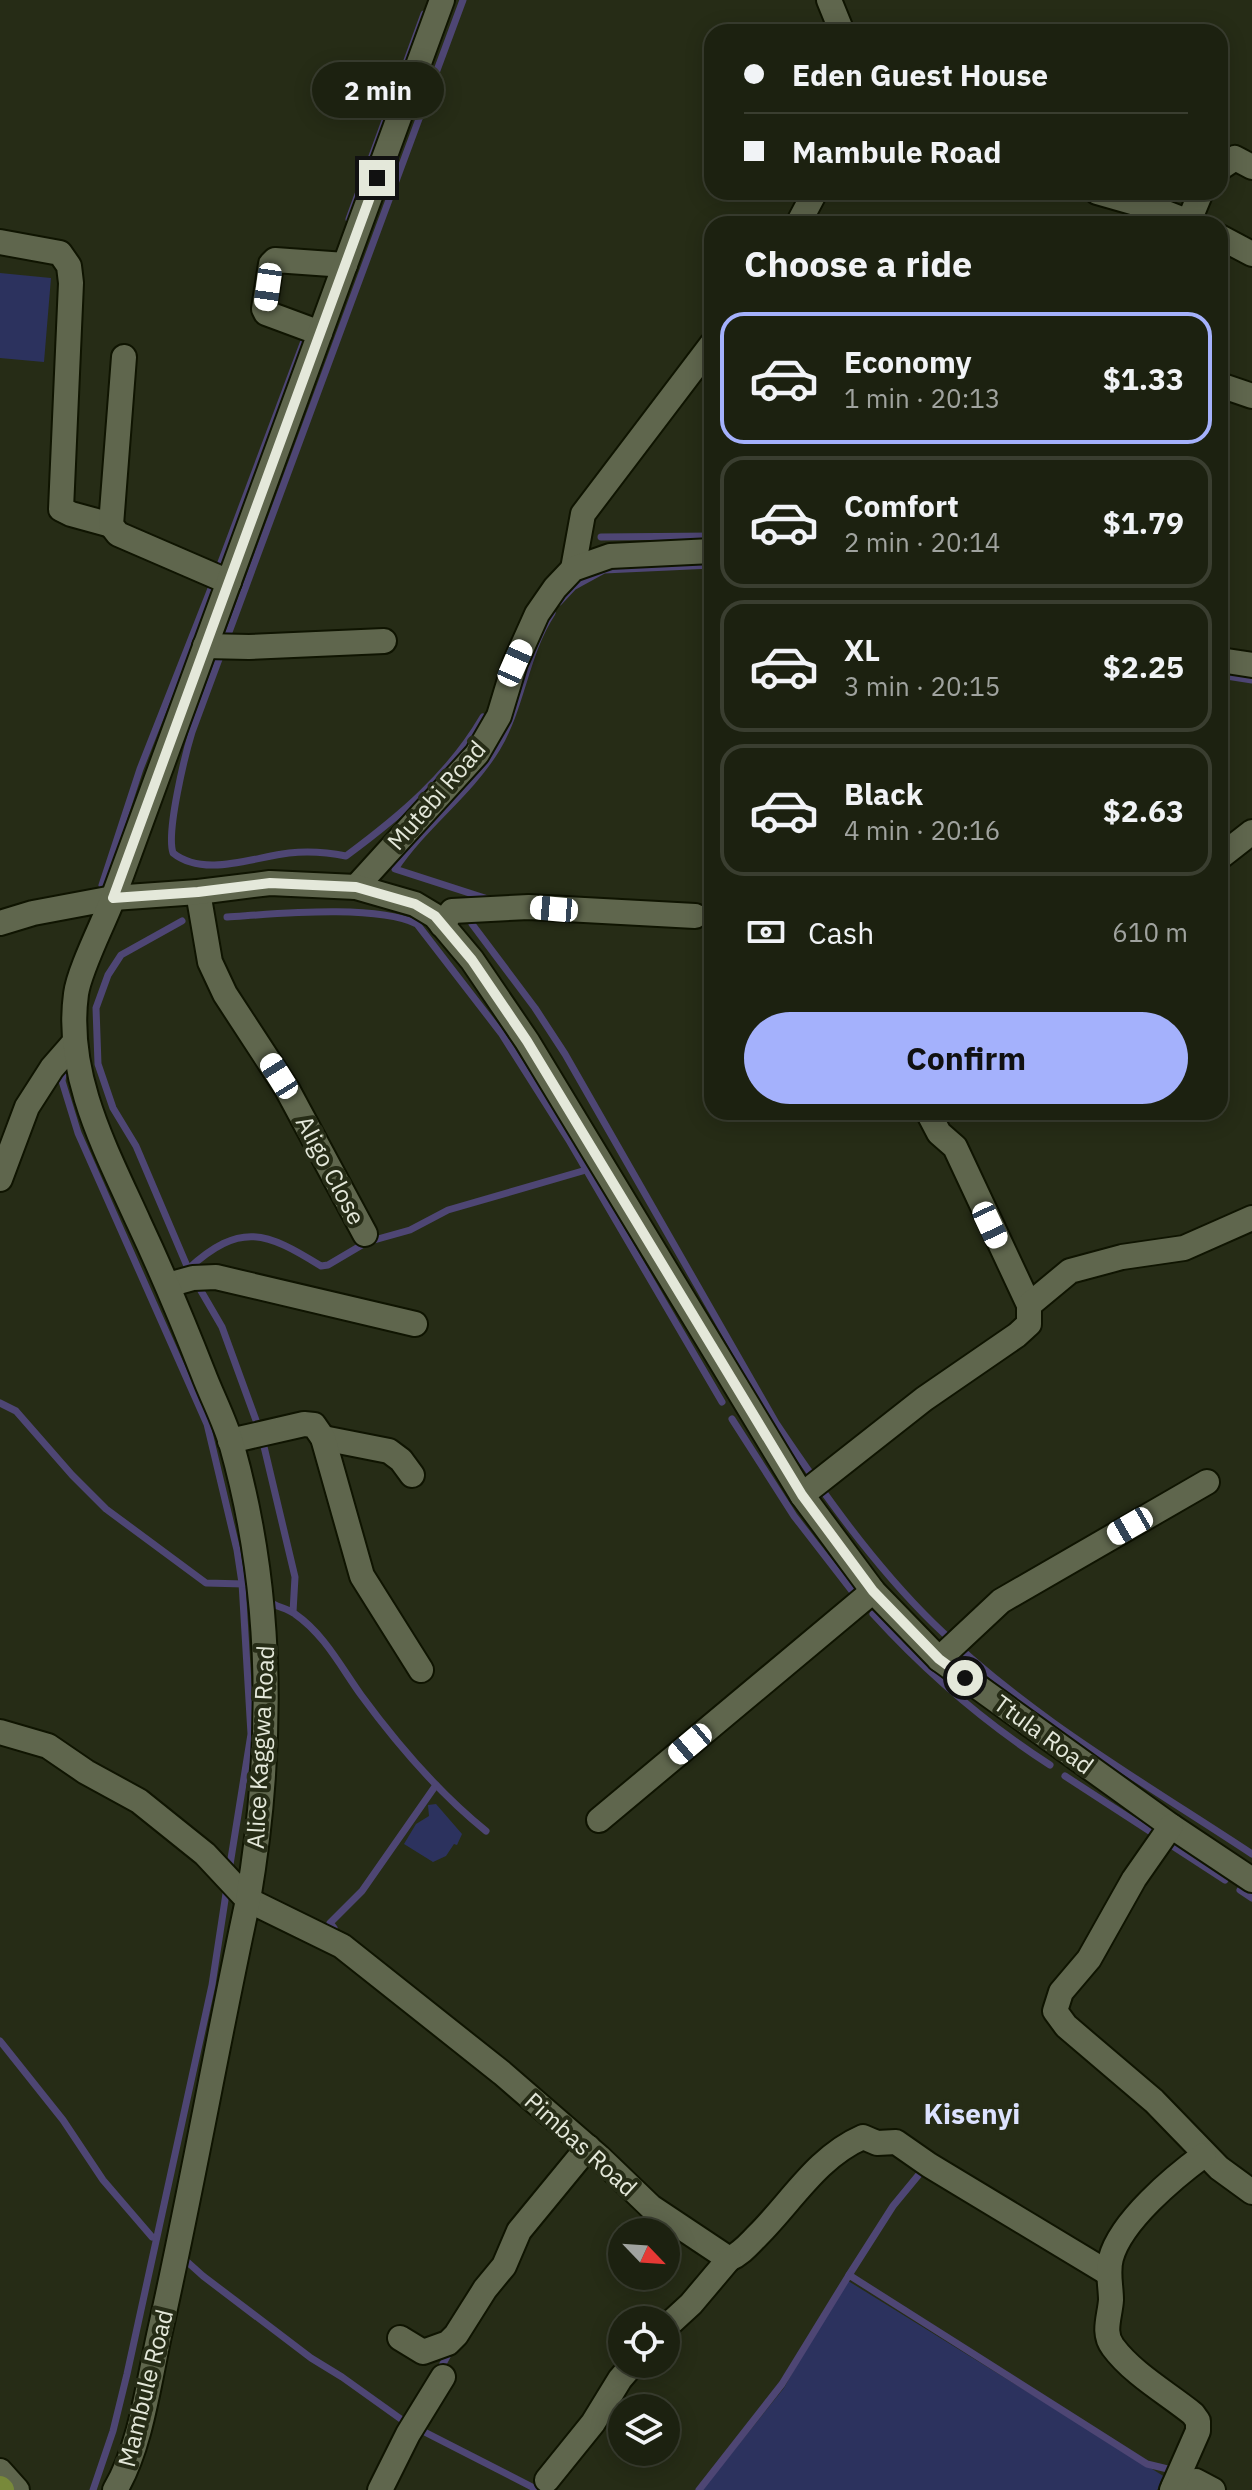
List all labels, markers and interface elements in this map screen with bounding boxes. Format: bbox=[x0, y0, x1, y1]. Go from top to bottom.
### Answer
text: Eden Guest House bbox=[792, 55, 1048, 94]
callout: 2 min bbox=[311, 62, 443, 118]
text: 2 min bbox=[344, 73, 412, 107]
text: Mambule Road bbox=[792, 132, 1002, 171]
route end bbox=[359, 160, 395, 196]
text: Choose a ride bbox=[744, 240, 972, 287]
car bbox=[253, 262, 283, 312]
icon: car bbox=[748, 342, 820, 414]
text: Economy bbox=[844, 342, 972, 381]
text: $1.33 bbox=[1103, 359, 1184, 398]
text: 1 min · 20:13 bbox=[844, 381, 1000, 415]
icon: car bbox=[748, 486, 820, 558]
text: Comfort bbox=[844, 486, 959, 525]
text: $1.79 bbox=[1103, 503, 1184, 542]
text: 2 min · 20:14 bbox=[844, 525, 1000, 559]
icon: car bbox=[748, 630, 820, 702]
text: XL bbox=[844, 630, 880, 669]
car bbox=[494, 636, 536, 690]
text: $2.25 bbox=[1103, 647, 1184, 686]
text: 3 min · 20:15 bbox=[844, 669, 1000, 703]
street label: Mutebi Road bbox=[380, 733, 492, 857]
icon: car bbox=[748, 774, 820, 846]
text: Black bbox=[844, 774, 923, 813]
text: $2.63 bbox=[1103, 791, 1184, 830]
text: 4 min · 20:16 bbox=[844, 813, 1000, 847]
car bbox=[529, 895, 579, 923]
icon: cash bbox=[744, 910, 788, 954]
text: Cash bbox=[808, 913, 874, 952]
text: 610 m bbox=[1112, 915, 1188, 949]
button: Confirm bbox=[744, 1012, 1188, 1104]
car bbox=[256, 1049, 302, 1103]
street label: Aligo Close bbox=[289, 1110, 373, 1230]
car bbox=[969, 1198, 1011, 1252]
car bbox=[1103, 1504, 1157, 1548]
street label: Alice Kaggwa Road bbox=[239, 1644, 281, 1850]
route start bbox=[947, 1660, 983, 1696]
street label: Ttula Road bbox=[988, 1687, 1100, 1781]
car bbox=[664, 1719, 716, 1769]
street label: Pimbas Road bbox=[518, 2085, 644, 2203]
district label: Kisenyi bbox=[924, 2095, 1020, 2132]
north arrow bbox=[608, 2218, 680, 2290]
map controls bbox=[608, 2218, 680, 2466]
street label: Mambule Road bbox=[110, 2306, 180, 2470]
button: locate bbox=[608, 2306, 680, 2378]
button: layers bbox=[608, 2394, 680, 2466]

